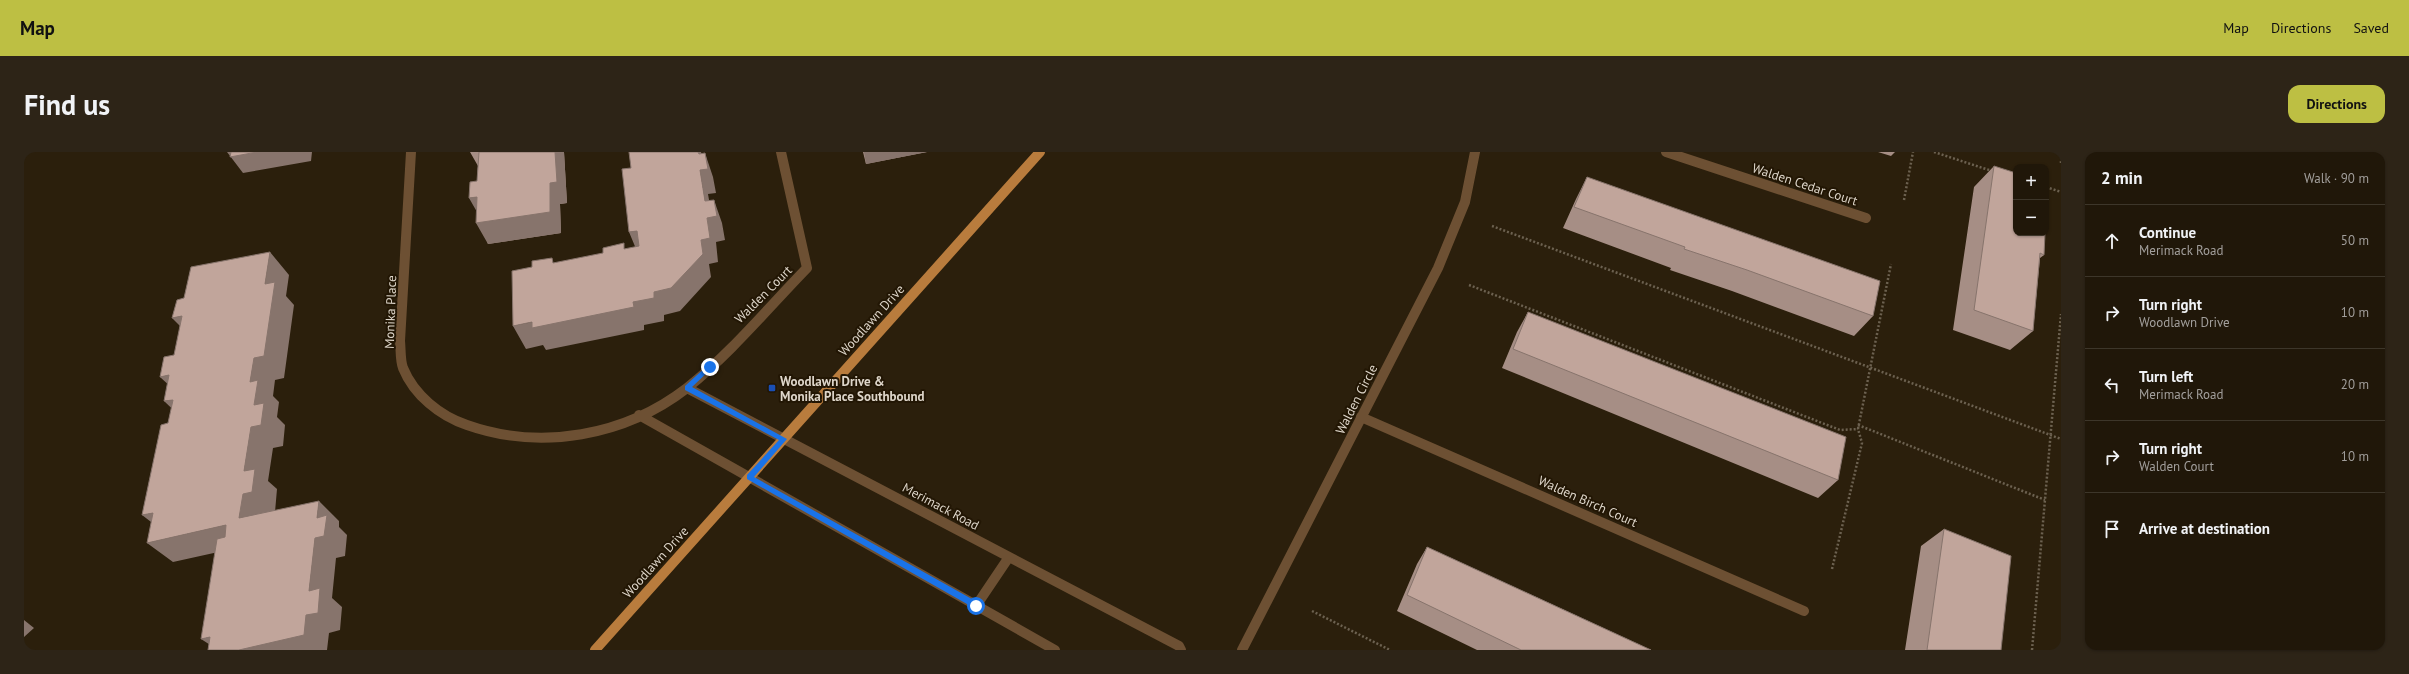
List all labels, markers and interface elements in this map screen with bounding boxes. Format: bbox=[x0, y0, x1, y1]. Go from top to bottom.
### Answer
text: Map bbox=[20, 16, 55, 40]
text: Map bbox=[2223, 19, 2249, 37]
text: Directions bbox=[2271, 19, 2331, 37]
text: Saved bbox=[2353, 19, 2389, 37]
button: Directions bbox=[2288, 85, 2385, 123]
text: Find us bbox=[24, 86, 110, 123]
street label: Walden Cedar Court bbox=[1750, 159, 1860, 210]
map controls bbox=[2013, 164, 2049, 236]
button: + bbox=[2013, 164, 2049, 200]
text: 2 min bbox=[2101, 167, 2142, 189]
text: Walk · 90 m bbox=[2304, 170, 2369, 187]
button: − bbox=[2013, 200, 2049, 236]
text: Continue bbox=[2139, 223, 2196, 242]
icon: ahead bbox=[2101, 230, 2123, 252]
text: 50 m bbox=[2341, 232, 2369, 249]
text: Merimack Road bbox=[2139, 242, 2224, 259]
street label: Walden Court bbox=[731, 261, 796, 327]
street label: Monika Place bbox=[381, 275, 400, 349]
street label: Woodlawn Drive bbox=[835, 281, 908, 360]
text: Turn right bbox=[2139, 295, 2202, 314]
icon: right bbox=[2101, 302, 2123, 324]
text: 10 m bbox=[2341, 304, 2369, 321]
text: Woodlawn Drive bbox=[2139, 314, 2230, 331]
route end bbox=[701, 358, 719, 376]
street label: Walden Circle bbox=[1332, 361, 1381, 437]
text: Turn left bbox=[2139, 367, 2193, 386]
place label: Woodlawn Drive & Monika Place Southbound bbox=[780, 373, 925, 405]
icon: left bbox=[2101, 374, 2123, 396]
text: 20 m bbox=[2341, 376, 2369, 393]
marker: Woodlawn Drive & Monika Place Southbound bbox=[767, 383, 777, 393]
text: Merimack Road bbox=[2139, 386, 2224, 403]
text: Turn right bbox=[2139, 439, 2202, 458]
icon: right bbox=[2101, 446, 2123, 468]
text: 10 m bbox=[2341, 448, 2369, 465]
text: Walden Court bbox=[2139, 458, 2214, 475]
street label: Walden Birch Court bbox=[1536, 472, 1641, 531]
street label: Merimack Road bbox=[899, 479, 982, 534]
icon: arrive bbox=[2101, 518, 2123, 540]
text: Arrive at destination bbox=[2139, 519, 2270, 538]
street label: Woodlawn Drive bbox=[619, 523, 692, 602]
route start bbox=[967, 597, 985, 615]

